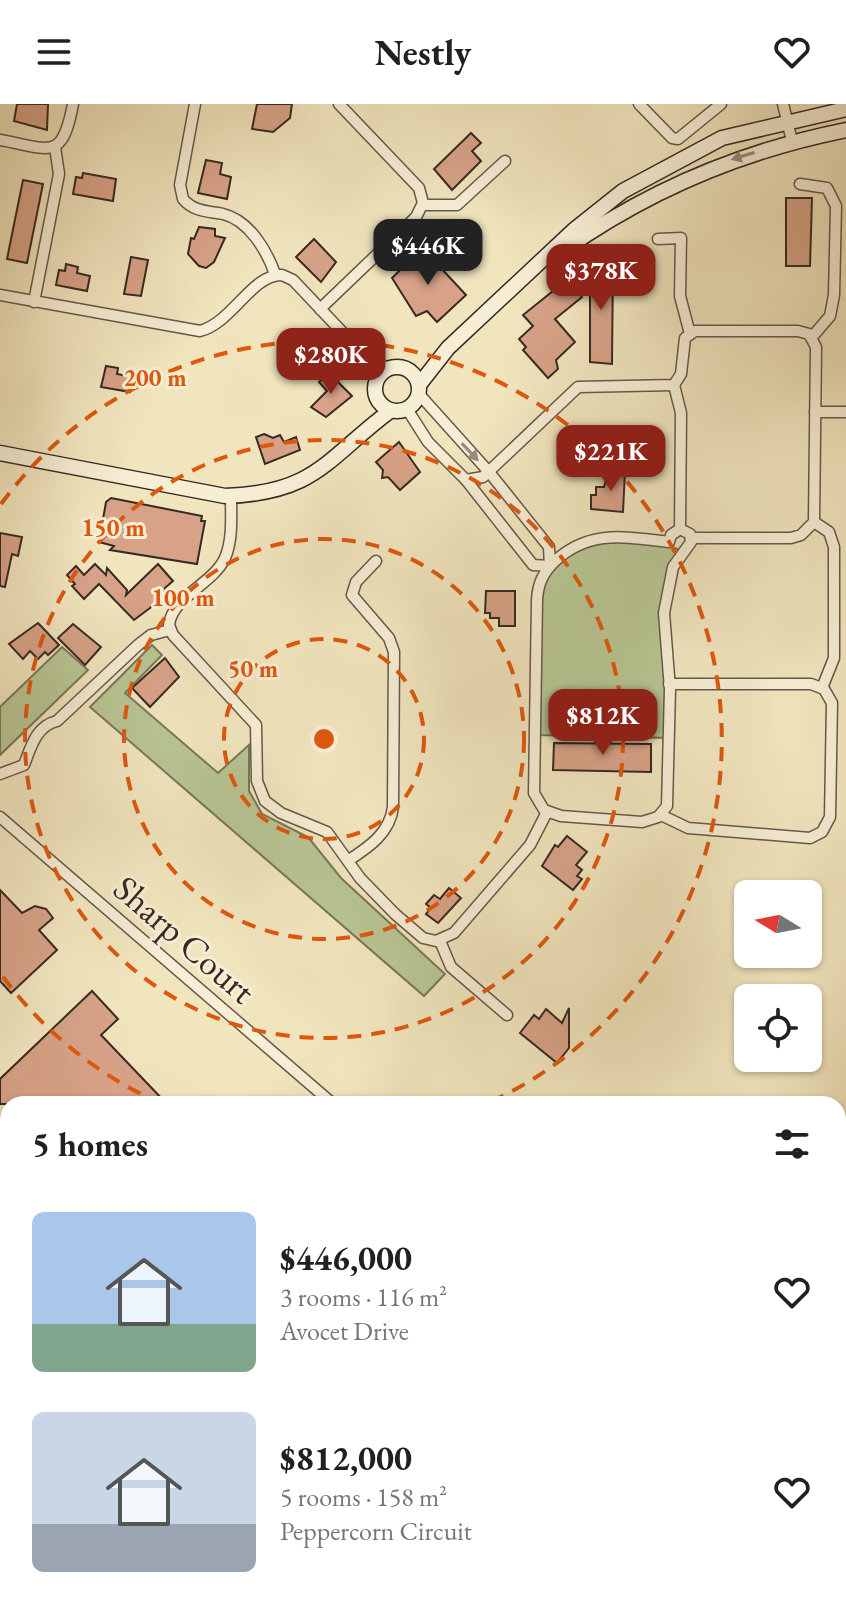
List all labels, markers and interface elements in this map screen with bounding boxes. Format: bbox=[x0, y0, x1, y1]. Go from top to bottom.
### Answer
text: Nestly bbox=[375, 29, 471, 76]
icon: menu bbox=[32, 30, 76, 74]
icon: heart bbox=[770, 30, 814, 74]
one-way arrow bbox=[731, 150, 755, 163]
pin: $446K bbox=[372, 219, 484, 287]
text: $446K bbox=[391, 228, 465, 262]
pin: $378K bbox=[545, 244, 657, 312]
text: $378K bbox=[564, 253, 638, 287]
pin: $280K bbox=[275, 328, 387, 396]
text: $280K bbox=[294, 337, 368, 371]
text: 200 m bbox=[123, 362, 187, 393]
pin: $221K bbox=[555, 425, 667, 493]
text: $221K bbox=[574, 434, 648, 468]
one-way arrow bbox=[461, 442, 479, 461]
text: 150 m bbox=[81, 512, 145, 543]
text: 100 m bbox=[151, 582, 215, 613]
text: 50 m bbox=[228, 653, 278, 684]
pin: $812K bbox=[547, 689, 659, 757]
text: $812K bbox=[566, 698, 640, 732]
centre of rings bbox=[310, 725, 338, 753]
street label: Sharp Court bbox=[104, 865, 266, 1014]
north arrow bbox=[734, 880, 822, 968]
map controls bbox=[734, 880, 822, 1072]
button: locate bbox=[734, 984, 822, 1072]
text: 5 homes bbox=[32, 1122, 148, 1166]
icon: filters bbox=[770, 1122, 814, 1166]
text: $446,000 bbox=[280, 1236, 412, 1280]
icon: home bbox=[96, 1244, 192, 1340]
icon: heart bbox=[770, 1270, 814, 1314]
text: 3 rooms · 116 m² bbox=[280, 1280, 447, 1314]
text: Avocet Drive bbox=[280, 1314, 409, 1348]
text: $812,000 bbox=[280, 1436, 412, 1480]
icon: home bbox=[96, 1444, 192, 1540]
icon: heart bbox=[770, 1470, 814, 1514]
text: 5 rooms · 158 m² bbox=[280, 1480, 447, 1514]
text: Peppercorn Circuit bbox=[280, 1514, 472, 1548]

